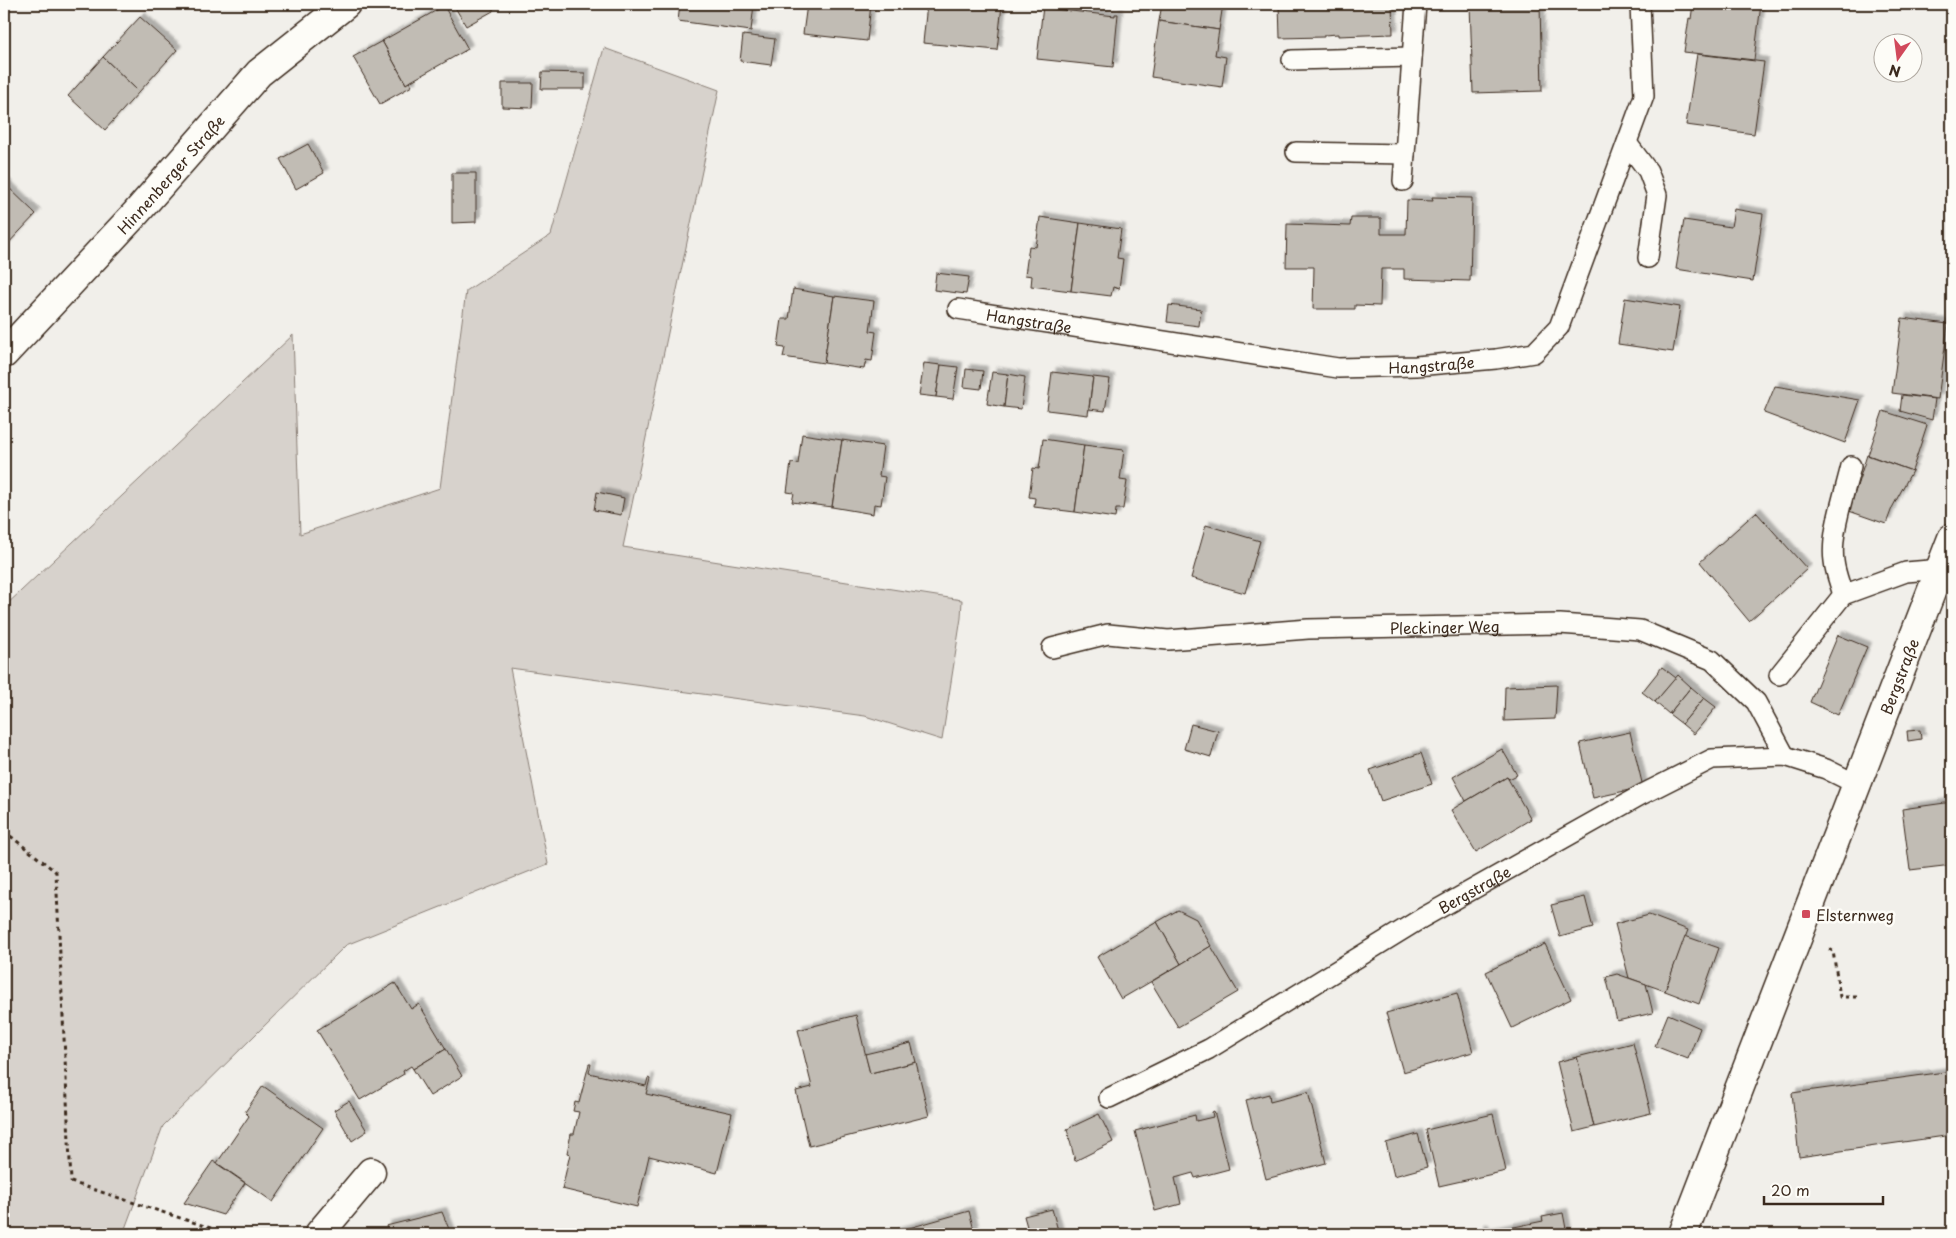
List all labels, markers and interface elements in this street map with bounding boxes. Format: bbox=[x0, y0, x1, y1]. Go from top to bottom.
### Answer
north arrow bbox=[1874, 32, 1924, 82]
text: N bbox=[1887, 60, 1903, 83]
street label: Hinnenberger Straße bbox=[111, 109, 229, 239]
street label: Hangstraße bbox=[985, 302, 1074, 338]
street label: Hangstraße bbox=[1388, 349, 1475, 378]
street label: Pleckinger Weg bbox=[1389, 614, 1500, 639]
street label: Bergstraße bbox=[1873, 635, 1924, 718]
street label: Bergstraße bbox=[1433, 859, 1514, 918]
place label: Elsternweg bbox=[1816, 903, 1894, 926]
marker: Elsternweg bbox=[1800, 908, 1812, 920]
scale bar bbox=[1764, 1173, 1882, 1205]
text: 20 m bbox=[1771, 1178, 1810, 1201]

